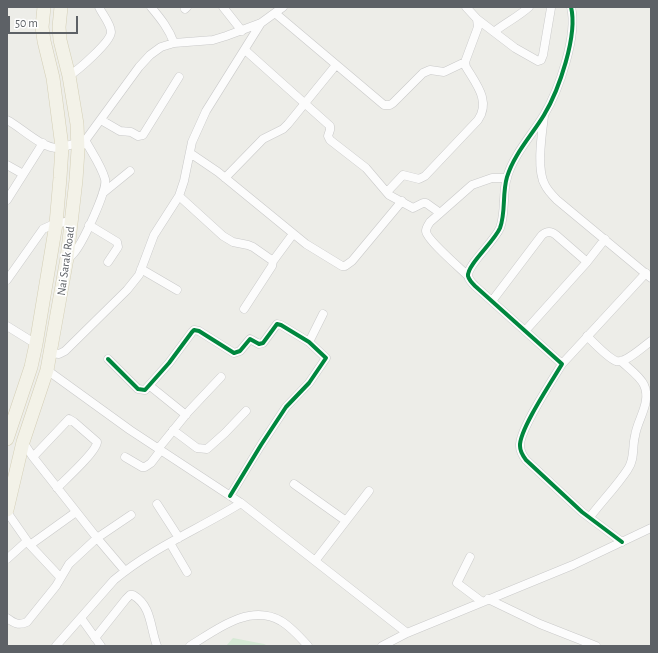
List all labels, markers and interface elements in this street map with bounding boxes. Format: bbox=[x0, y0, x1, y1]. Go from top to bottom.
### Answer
scale bar bbox=[10, 8, 80, 34]
text: 50 m bbox=[15, 17, 38, 29]
street label: Nai Sarak Road bbox=[54, 225, 78, 297]

